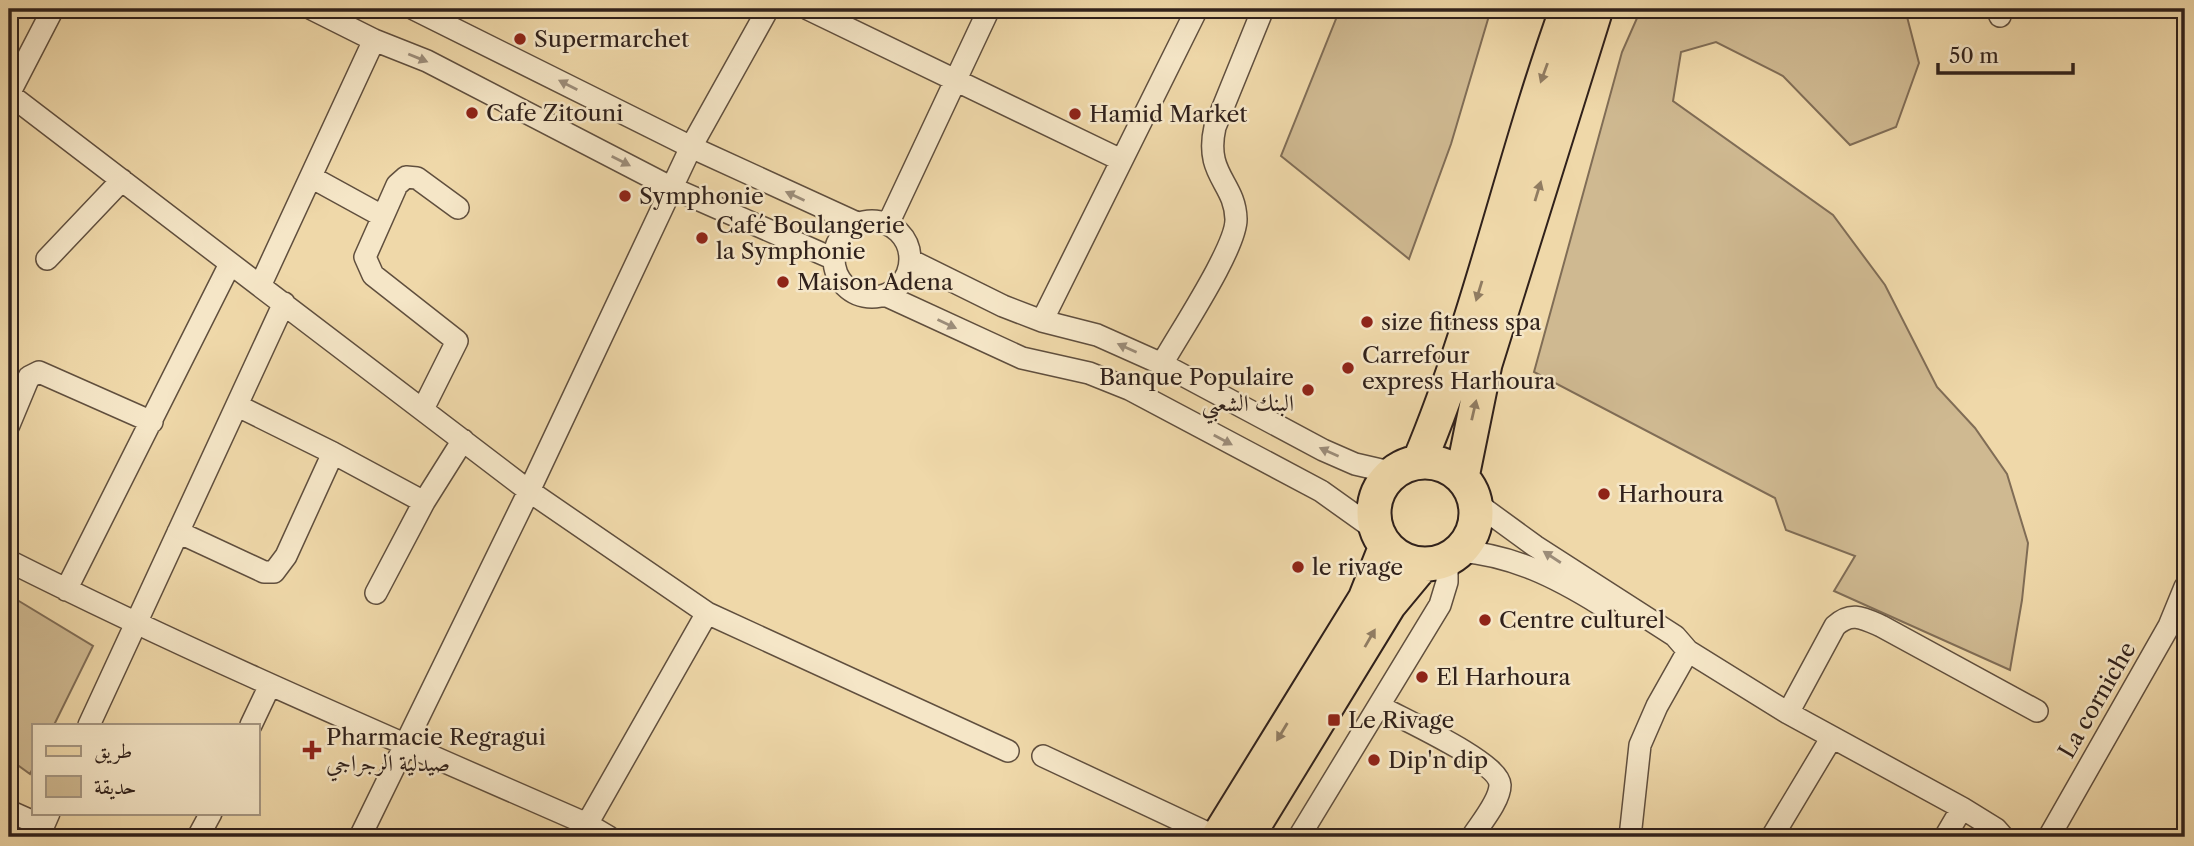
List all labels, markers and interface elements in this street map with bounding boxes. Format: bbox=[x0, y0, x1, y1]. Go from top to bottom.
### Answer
place label: Supermarchet bbox=[534, 25, 689, 53]
marker: Supermarchet bbox=[512, 31, 528, 47]
scale bar bbox=[1938, 32, 2073, 76]
text: 50 m bbox=[1949, 43, 1999, 68]
one-way arrow bbox=[408, 52, 429, 63]
one-way arrow bbox=[1538, 63, 1549, 84]
one-way arrow bbox=[558, 80, 578, 91]
place label: Cafe Zitouni bbox=[486, 99, 623, 127]
place label: Hamid Market bbox=[1089, 100, 1247, 128]
marker: Cafe Zitouni bbox=[464, 105, 480, 121]
marker: Hamid Market bbox=[1067, 106, 1083, 122]
one-way arrow bbox=[611, 156, 631, 167]
one-way arrow bbox=[1533, 181, 1543, 202]
place label: Symphonie bbox=[639, 182, 764, 210]
marker: Symphonie bbox=[617, 188, 633, 204]
one-way arrow bbox=[784, 190, 805, 201]
place label: Café Boulangerie la Symphonie bbox=[716, 211, 905, 265]
marker: Café Boulangerie la Symphonie bbox=[694, 230, 710, 246]
place label: Maison Adena bbox=[797, 268, 954, 296]
marker: Maison Adena bbox=[775, 274, 791, 290]
one-way arrow bbox=[1474, 281, 1484, 302]
place label: size fitness spa bbox=[1381, 308, 1542, 336]
marker: size fitness spa bbox=[1359, 314, 1375, 330]
one-way arrow bbox=[937, 318, 957, 330]
place label: Carrefour express Harhoura bbox=[1362, 341, 1557, 395]
one-way arrow bbox=[1117, 342, 1137, 354]
marker: Carrefour express Harhoura bbox=[1340, 360, 1356, 376]
place label: Banque Populaire البنك الشعبي bbox=[1099, 363, 1294, 424]
marker: Banque Populaire البنك الشعبي bbox=[1300, 382, 1316, 398]
one-way arrow bbox=[1469, 399, 1480, 421]
one-way arrow bbox=[1213, 434, 1233, 446]
one-way arrow bbox=[1319, 446, 1339, 458]
place label: Harhoura bbox=[1618, 480, 1725, 508]
marker: Harhoura bbox=[1596, 486, 1612, 502]
one-way arrow bbox=[1543, 550, 1561, 564]
place label: le rivage bbox=[1312, 553, 1403, 581]
marker: le rivage bbox=[1290, 559, 1306, 575]
place label: Centre culturel bbox=[1499, 606, 1665, 634]
marker: Centre culturel bbox=[1477, 612, 1493, 628]
one-way arrow bbox=[1364, 628, 1376, 648]
street label: La corniche bbox=[2052, 637, 2142, 763]
place label: El Harhoura bbox=[1436, 663, 1571, 691]
marker: El Harhoura bbox=[1414, 669, 1430, 685]
place label: Le Rivage bbox=[1348, 706, 1454, 734]
marker: Le Rivage bbox=[1326, 712, 1342, 728]
place label: Pharmacie Regragui صيدلية الرجراجي bbox=[326, 723, 546, 782]
one-way arrow bbox=[1276, 723, 1289, 742]
legend bbox=[32, 724, 259, 814]
text: طريق bbox=[94, 738, 132, 764]
marker: Pharmacie Regragui صيدلية الرجراجي bbox=[304, 742, 320, 758]
place label: Dip'n dip bbox=[1388, 746, 1488, 774]
marker: Dip'n dip bbox=[1366, 752, 1382, 768]
text: حديقة bbox=[94, 774, 137, 800]

